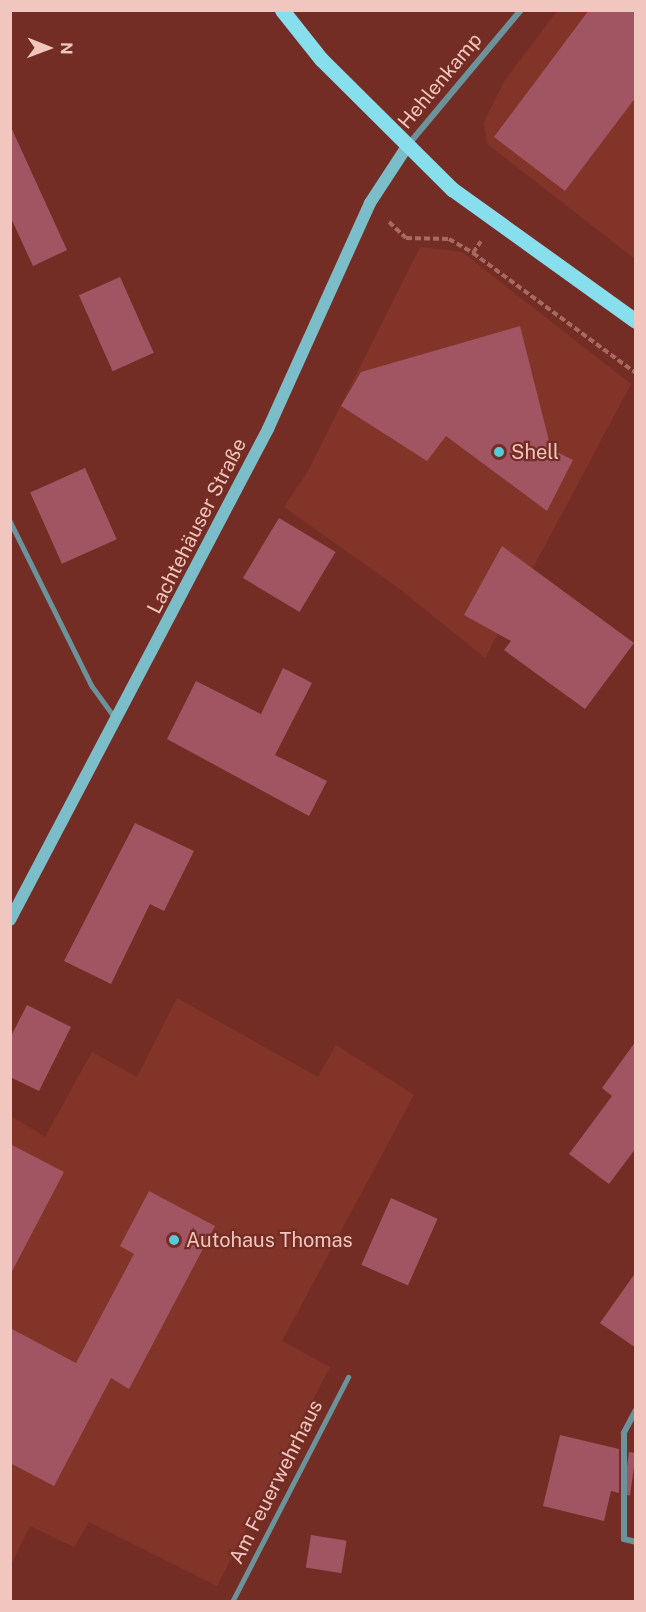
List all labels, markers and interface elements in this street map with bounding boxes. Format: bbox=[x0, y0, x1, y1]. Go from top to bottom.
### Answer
north arrow bbox=[18, 18, 78, 78]
street label: Hehlenkamp bbox=[393, 28, 487, 134]
text: N bbox=[57, 42, 76, 55]
street label: Lachtehäuser Straße bbox=[142, 434, 252, 618]
place label: Shell bbox=[511, 440, 559, 464]
marker: Shell bbox=[492, 445, 506, 459]
place label: Autohaus Thomas bbox=[186, 1228, 353, 1252]
marker: Autohaus Thomas bbox=[167, 1233, 181, 1247]
street label: Am Feuerwehrhaus bbox=[224, 1396, 328, 1568]

